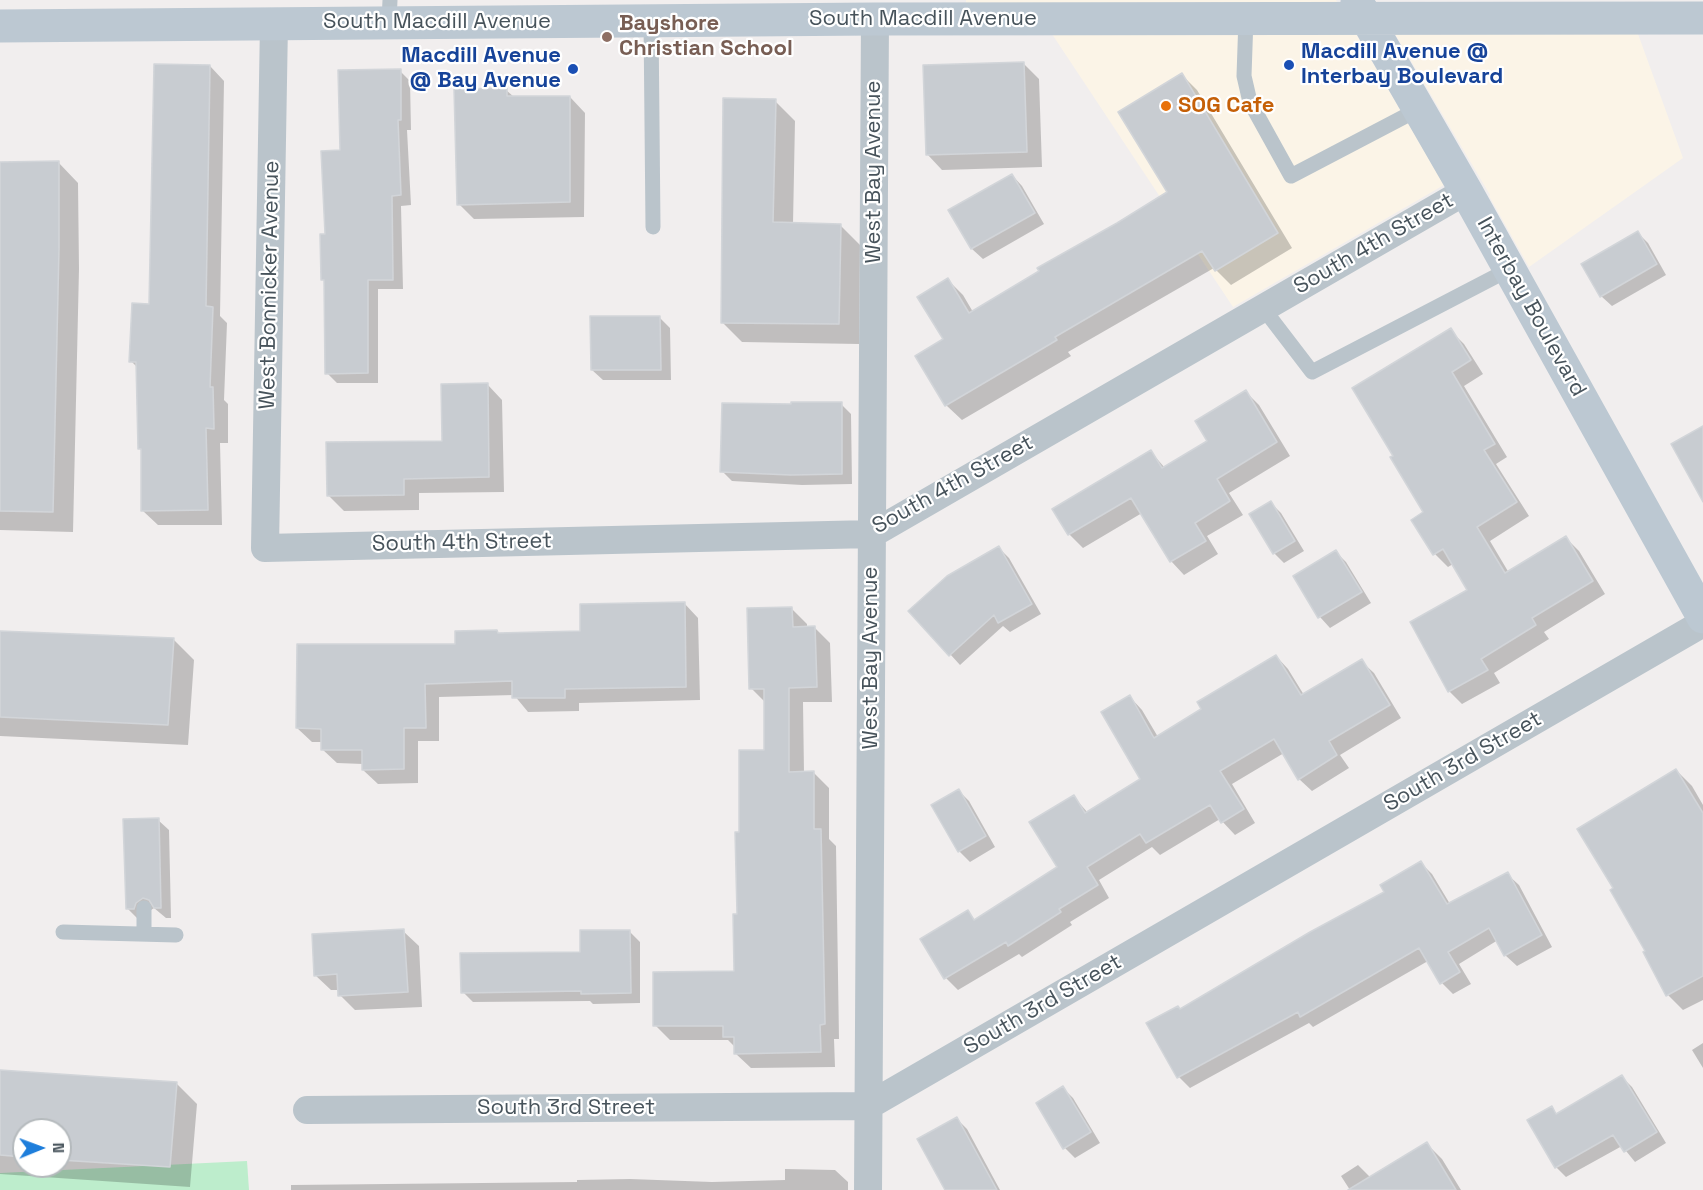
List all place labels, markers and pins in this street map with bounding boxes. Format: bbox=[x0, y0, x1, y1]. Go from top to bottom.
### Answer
place label: Bayshore Christian School bbox=[619, 11, 793, 62]
marker: Bayshore Christian School bbox=[600, 30, 614, 44]
place label: Macdill Avenue @ Interbay Boulevard bbox=[1301, 39, 1503, 90]
place label: Macdill Avenue @ Bay Avenue bbox=[401, 43, 561, 94]
marker: Macdill Avenue @ Interbay Boulevard bbox=[1282, 58, 1296, 72]
marker: Macdill Avenue @ Bay Avenue bbox=[566, 62, 580, 76]
place label: SOG Cafe bbox=[1178, 93, 1274, 119]
marker: SOG Cafe bbox=[1159, 99, 1173, 113]

